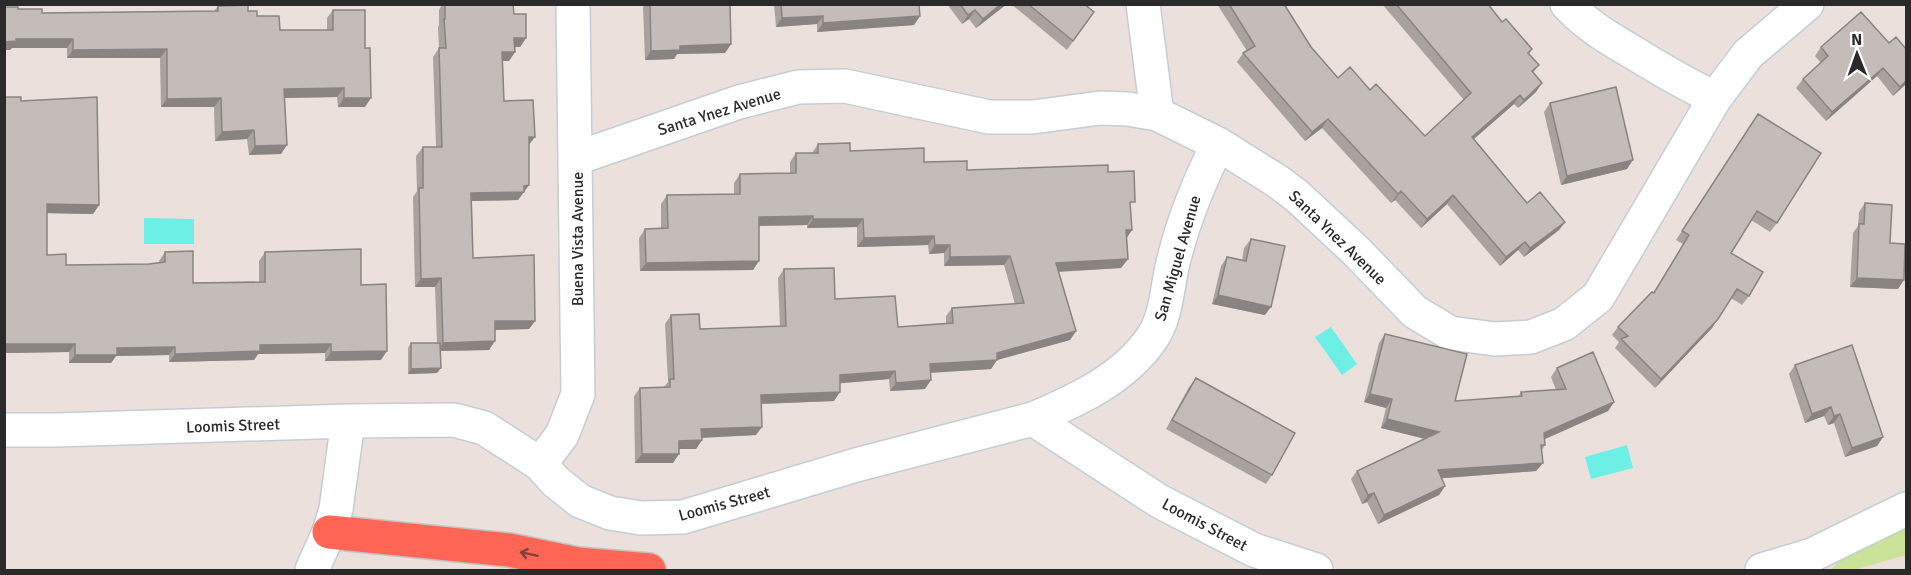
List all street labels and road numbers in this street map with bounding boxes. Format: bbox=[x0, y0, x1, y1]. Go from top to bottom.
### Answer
street label: Santa Ynez Avenue bbox=[655, 84, 783, 140]
street label: Buena Vista Avenue bbox=[568, 172, 588, 306]
street label: Santa Ynez Avenue bbox=[1284, 186, 1390, 289]
street label: San Miguel Avenue bbox=[1150, 193, 1205, 323]
street label: Loomis Street bbox=[186, 414, 281, 438]
street label: Loomis Street bbox=[676, 482, 773, 526]
street label: Loomis Street bbox=[1158, 494, 1251, 556]

